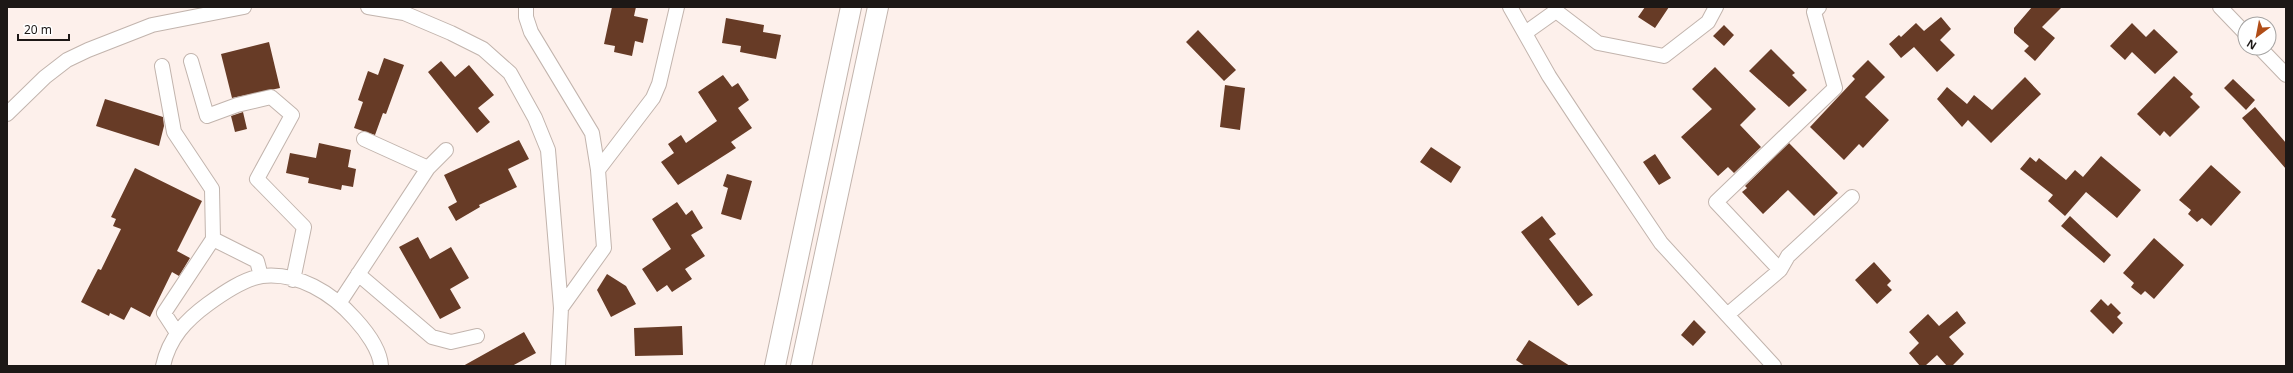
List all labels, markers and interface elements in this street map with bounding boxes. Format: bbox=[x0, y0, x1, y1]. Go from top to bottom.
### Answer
scale bar bbox=[18, 16, 69, 42]
north arrow bbox=[2237, 16, 2277, 56]
text: 20 m bbox=[24, 21, 52, 38]
text: N bbox=[2244, 36, 2259, 54]

